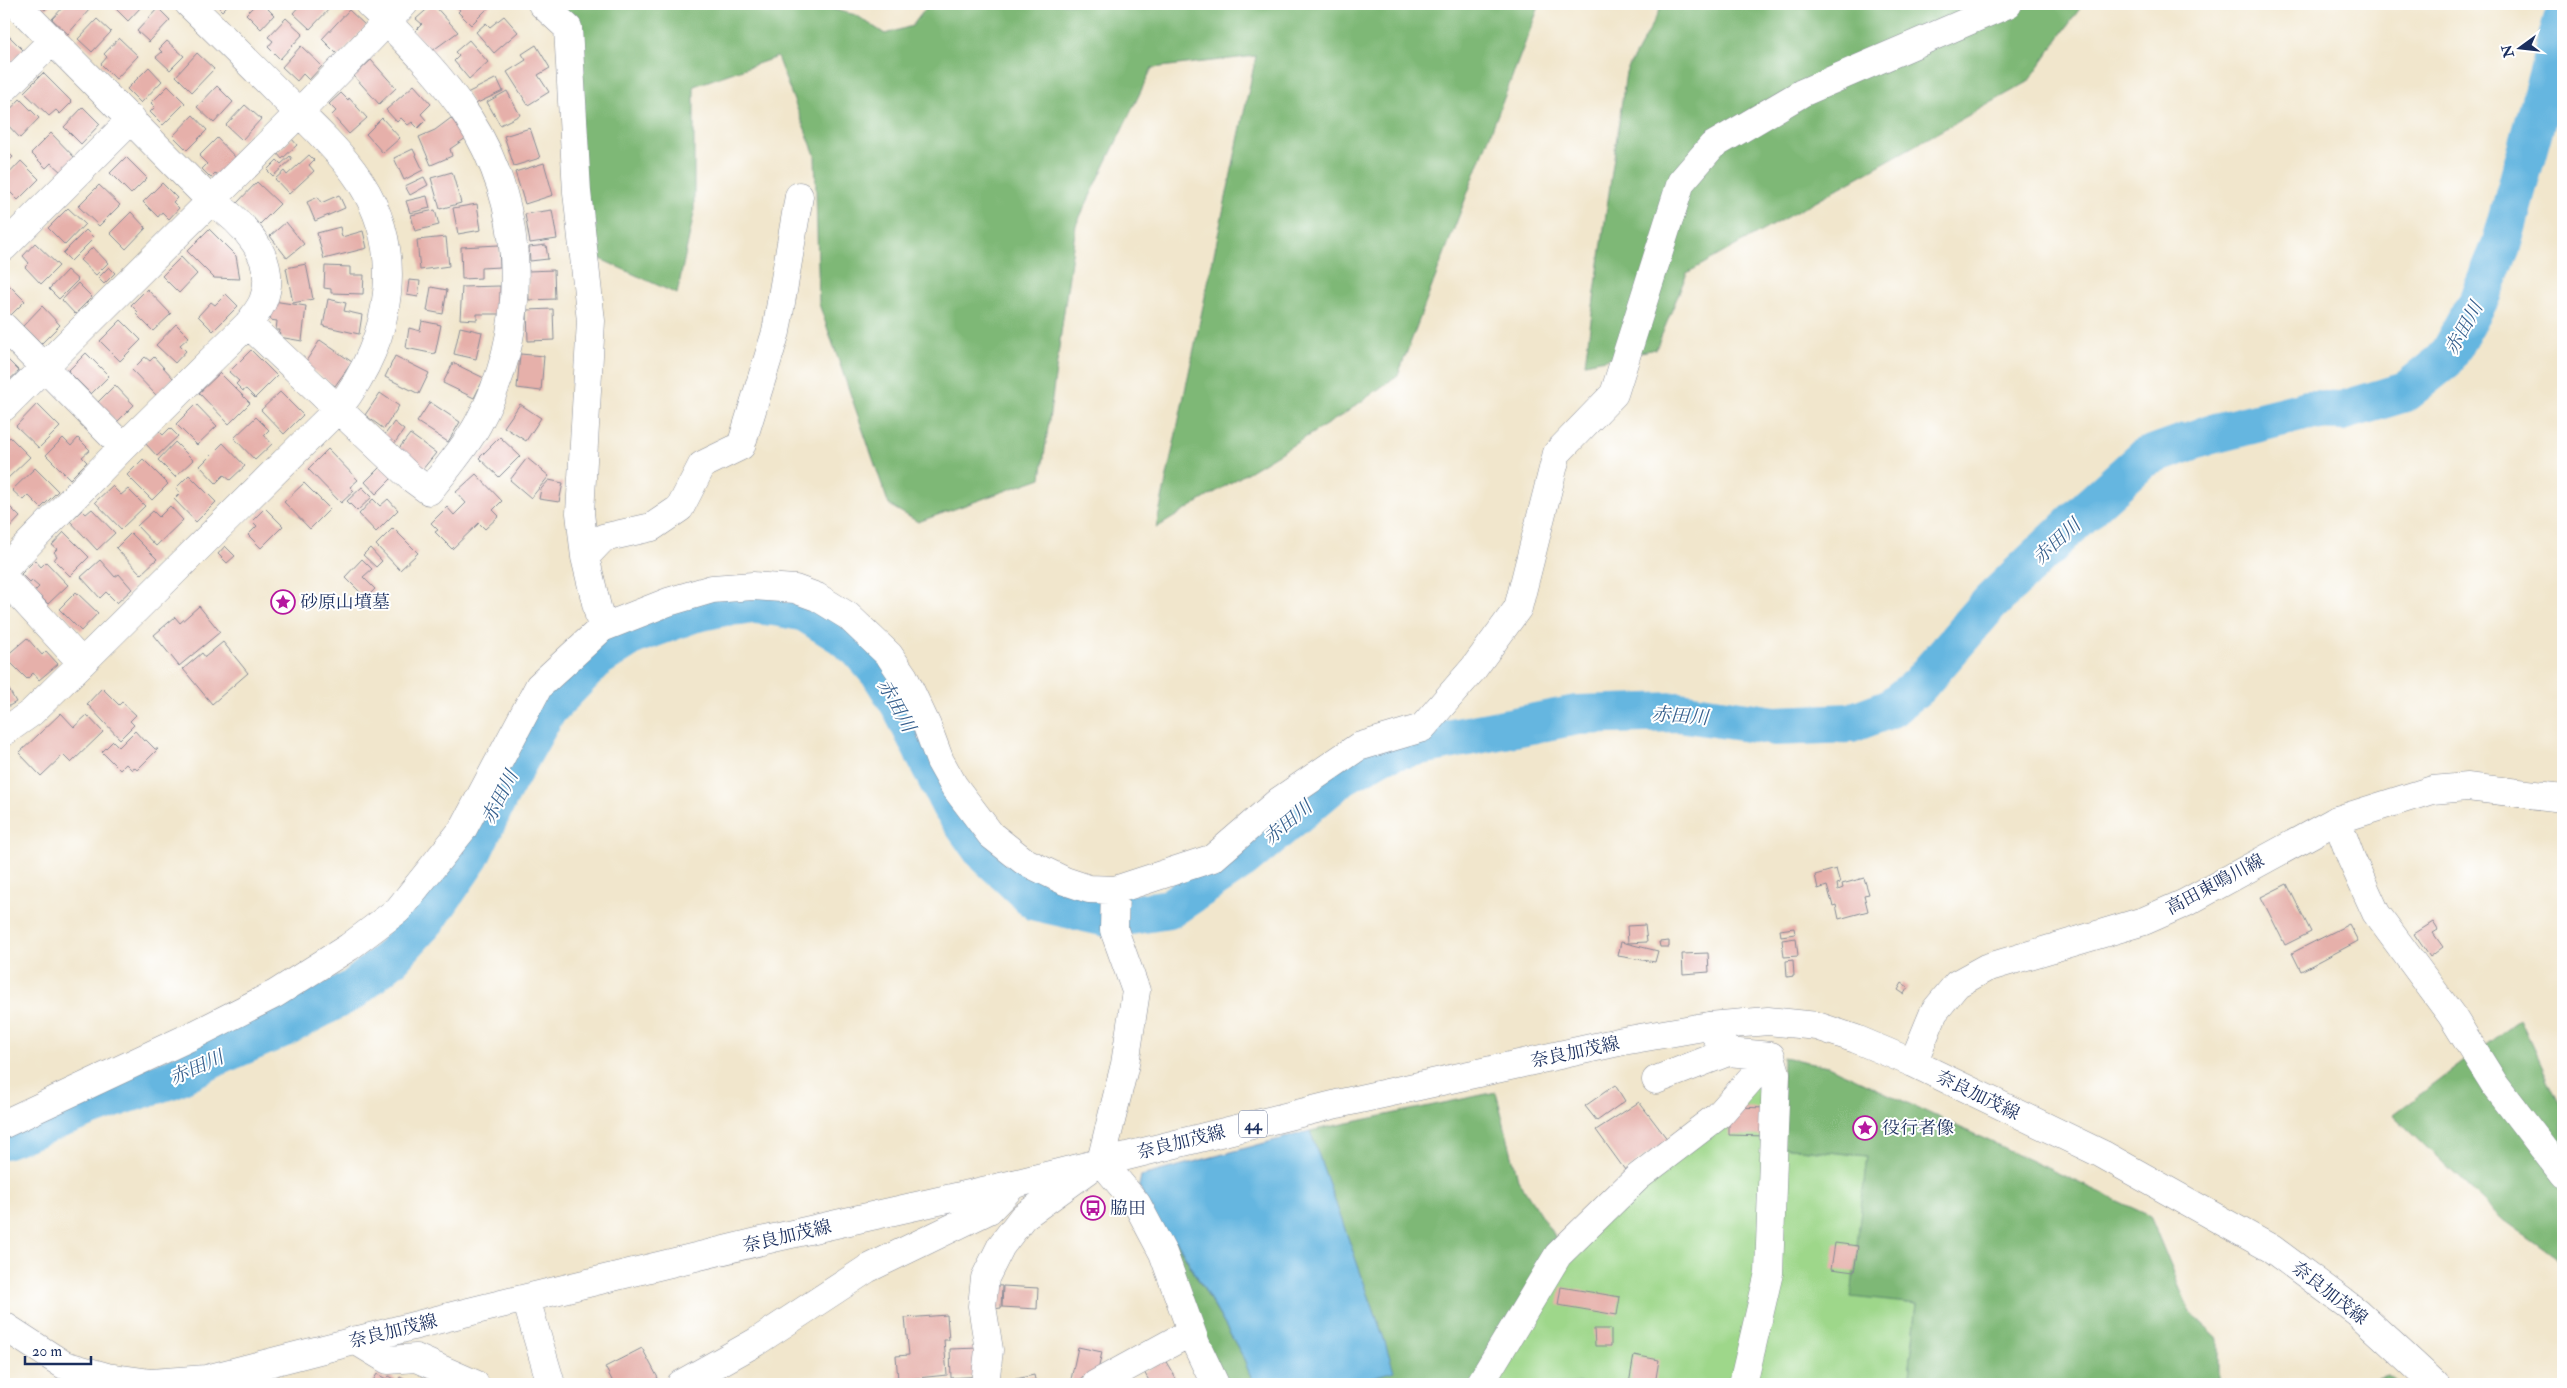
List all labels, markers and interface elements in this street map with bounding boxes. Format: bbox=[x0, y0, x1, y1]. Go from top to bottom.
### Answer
north arrow bbox=[2494, 22, 2544, 72]
text: N bbox=[2498, 43, 2518, 60]
water label: 赤田川 bbox=[2440, 296, 2489, 359]
water label: 赤田川 bbox=[2028, 512, 2087, 570]
place icon: 砂原山墳墓 bbox=[270, 589, 296, 615]
place label: 砂原山墳墓 bbox=[300, 591, 390, 614]
water label: 赤田川 bbox=[872, 675, 921, 738]
water label: 赤田川 bbox=[1651, 702, 1711, 730]
water label: 赤田川 bbox=[476, 765, 524, 828]
water label: 赤田川 bbox=[1258, 794, 1319, 850]
street label: 高田東鳴川線 bbox=[2162, 849, 2268, 920]
street label: 奈良加茂線 bbox=[1529, 1032, 1622, 1073]
water label: 赤田川 bbox=[165, 1045, 229, 1090]
street label: 奈良加茂線 bbox=[1932, 1065, 2023, 1126]
road number: 44 bbox=[1239, 1110, 1267, 1138]
place icon: 役行者像 bbox=[1852, 1115, 1878, 1141]
place label: 役行者像 bbox=[1882, 1117, 1954, 1140]
street label: 奈良加茂線 bbox=[1135, 1120, 1228, 1165]
bus stop icon: 脇田 bbox=[1080, 1195, 1106, 1221]
place label: 脇田 bbox=[1110, 1197, 1146, 1220]
street label: 奈良加茂線 bbox=[741, 1215, 834, 1258]
street label: 奈良加茂線 bbox=[2287, 1257, 2372, 1330]
street label: 奈良加茂線 bbox=[347, 1309, 440, 1354]
scale bar bbox=[25, 1333, 91, 1365]
text: 20 m bbox=[32, 1342, 62, 1361]

